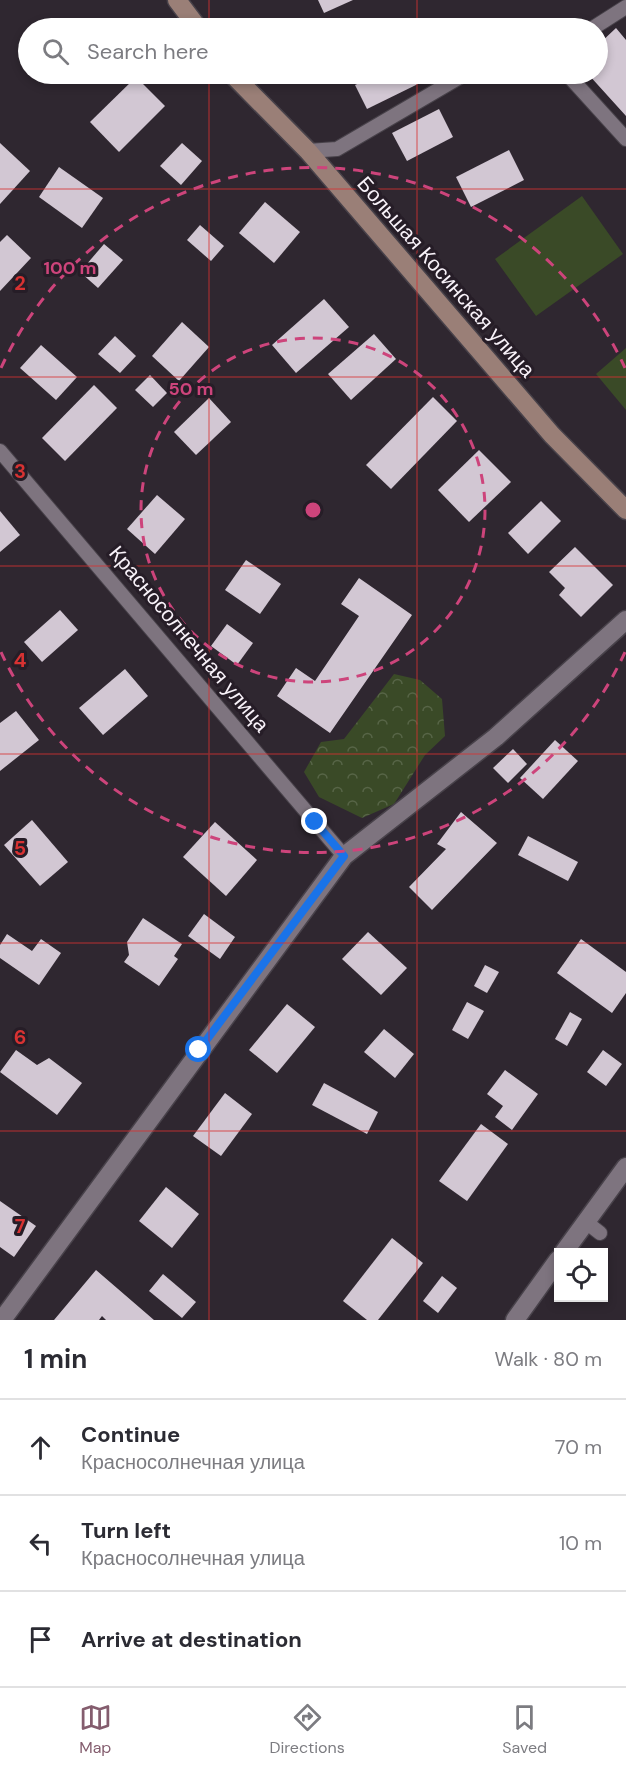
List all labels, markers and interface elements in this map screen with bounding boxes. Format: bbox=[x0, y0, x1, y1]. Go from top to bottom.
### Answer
search box bbox=[18, 18, 608, 84]
icon: search bbox=[39, 35, 72, 68]
text: Search here bbox=[87, 37, 208, 66]
street label: Большая Косинская улица bbox=[351, 170, 541, 384]
text: 100 m bbox=[43, 256, 97, 280]
text: 2 bbox=[14, 270, 26, 296]
text: 50 m bbox=[168, 377, 214, 401]
text: 3 bbox=[14, 458, 26, 484]
centre of rings bbox=[303, 500, 323, 520]
street label: Красносолнечная улица bbox=[103, 540, 275, 738]
text: 4 bbox=[14, 647, 27, 673]
route end bbox=[301, 808, 327, 834]
text: 5 bbox=[14, 835, 26, 861]
text: 6 bbox=[14, 1024, 26, 1050]
route start bbox=[185, 1036, 211, 1062]
text: 7 bbox=[15, 1213, 26, 1239]
map controls bbox=[554, 1248, 608, 1302]
button: locate bbox=[554, 1248, 608, 1302]
text: 1 min bbox=[24, 1342, 87, 1376]
text: Walk · 80 m bbox=[495, 1346, 602, 1372]
text: Continue bbox=[81, 1420, 180, 1449]
icon: ahead bbox=[24, 1431, 57, 1464]
text: 70 m bbox=[555, 1434, 602, 1460]
text: Красносолнечная улица bbox=[81, 1449, 305, 1475]
text: Turn left bbox=[81, 1516, 171, 1545]
icon: left bbox=[24, 1527, 57, 1560]
text: 10 m bbox=[559, 1530, 602, 1556]
text: Красносолнечная улица bbox=[81, 1545, 305, 1571]
icon: arrive bbox=[24, 1623, 57, 1656]
text: Arrive at destination bbox=[81, 1625, 302, 1654]
tab: Map bbox=[79, 1701, 112, 1758]
tab: Directions bbox=[269, 1701, 345, 1758]
tab: Saved bbox=[502, 1701, 547, 1758]

